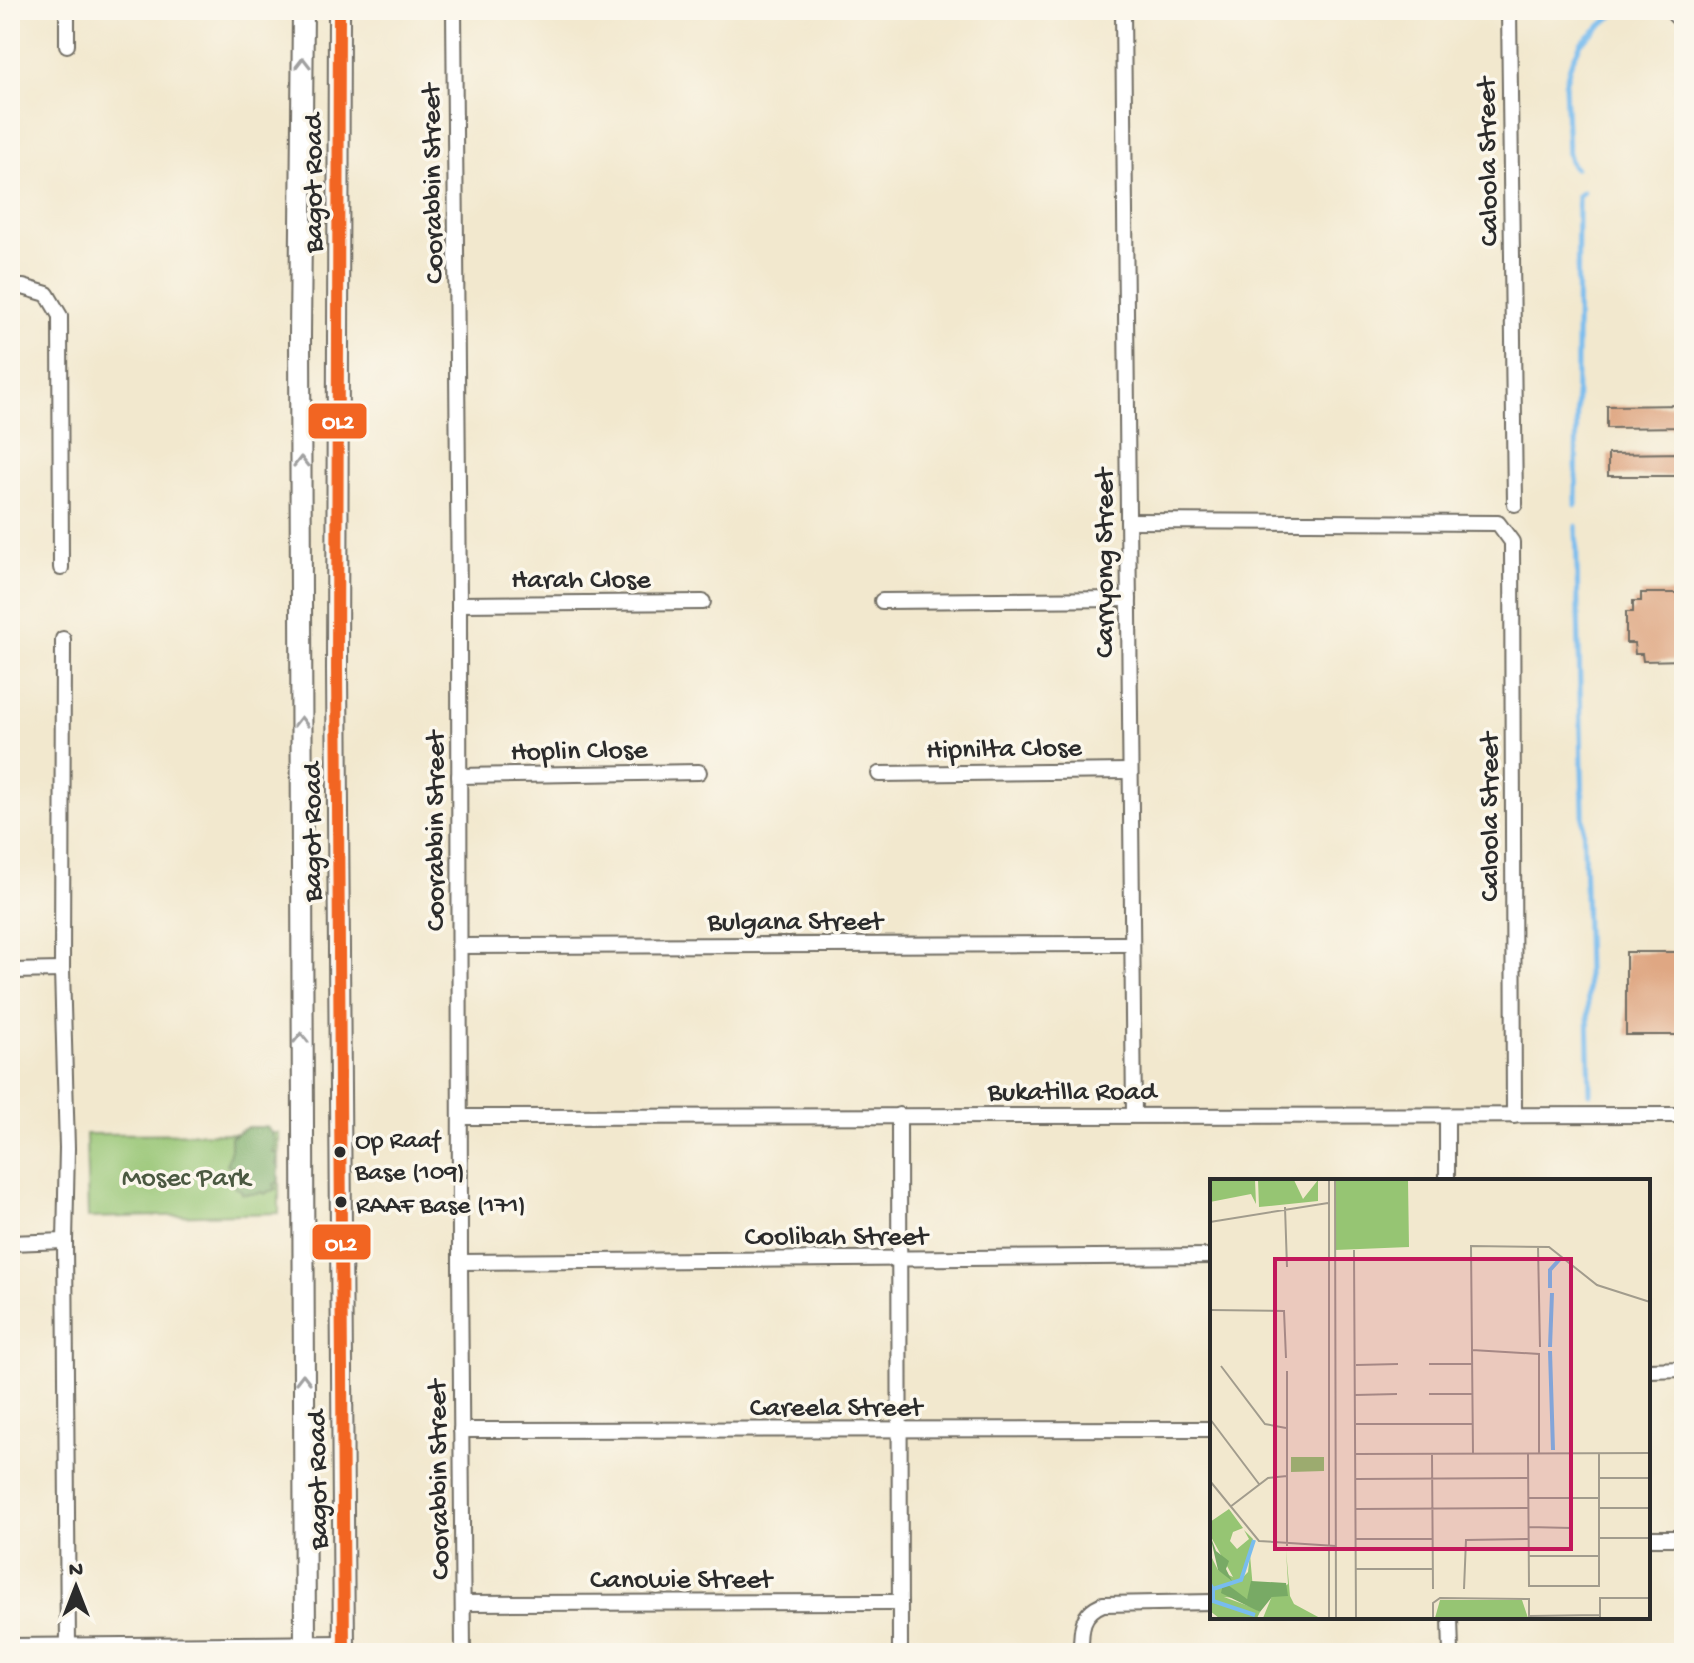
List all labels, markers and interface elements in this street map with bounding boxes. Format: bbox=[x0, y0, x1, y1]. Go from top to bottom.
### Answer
one-way arrow bbox=[294, 56, 312, 69]
street label: Caloola Street bbox=[1471, 75, 1507, 247]
street label: Coorabbin Street bbox=[416, 81, 453, 284]
street label: Bagot Road bbox=[299, 111, 332, 254]
line badge: OL2 bbox=[307, 402, 368, 440]
text: OL2 bbox=[322, 411, 354, 437]
one-way arrow bbox=[292, 455, 310, 468]
street label: Carryong Street bbox=[1090, 466, 1123, 658]
street label: Harah Close bbox=[511, 565, 651, 598]
one-way arrow bbox=[292, 715, 310, 728]
street label: Coorabbin Street bbox=[421, 728, 454, 931]
street label: Caloola Street bbox=[1475, 730, 1508, 901]
street label: Hipnilta Close bbox=[926, 733, 1083, 768]
street label: Hoplin Close bbox=[510, 735, 648, 770]
street label: Bagot Road bbox=[298, 760, 331, 903]
street label: Bulgana Street bbox=[706, 907, 885, 940]
one-way arrow bbox=[292, 1031, 310, 1044]
street label: Bukatilla Road bbox=[987, 1077, 1159, 1110]
place label: Op Raaf Base (109) bbox=[354, 1127, 465, 1190]
marker: Op Raaf Base (109) bbox=[332, 1144, 348, 1160]
park label: Mosec Park bbox=[122, 1163, 253, 1196]
inset map bbox=[1210, 1179, 1650, 1619]
place label: RAAF Base (171) bbox=[356, 1192, 526, 1223]
marker: RAAF Base (171) bbox=[333, 1194, 349, 1210]
street label: Coolibah Street bbox=[744, 1222, 930, 1255]
line badge: OL2 bbox=[311, 1223, 372, 1261]
text: OL2 bbox=[325, 1233, 357, 1259]
one-way arrow bbox=[294, 1372, 312, 1385]
street label: Coorabbin Street bbox=[422, 1377, 459, 1580]
street label: Careela Street bbox=[750, 1393, 925, 1426]
street label: Bagot Road bbox=[302, 1407, 337, 1551]
north arrow bbox=[36, 1547, 116, 1627]
text: N bbox=[69, 1558, 83, 1584]
street label: Canowie Street bbox=[590, 1565, 775, 1598]

